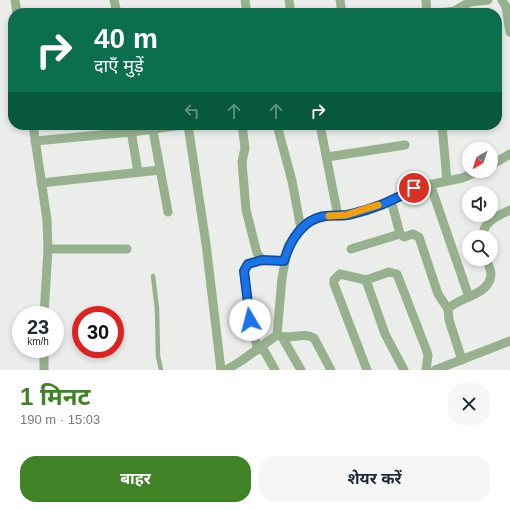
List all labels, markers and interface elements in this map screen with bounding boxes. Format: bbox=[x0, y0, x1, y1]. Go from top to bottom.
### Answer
text: 40 m bbox=[94, 23, 158, 54]
icon: right bbox=[28, 24, 80, 76]
text: दाएँ मुड़ें bbox=[94, 56, 144, 76]
icon: left bbox=[181, 100, 203, 122]
icon: ahead bbox=[223, 100, 245, 122]
icon: ahead bbox=[265, 100, 287, 122]
icon: right bbox=[307, 100, 329, 122]
north arrow bbox=[462, 142, 498, 178]
map controls bbox=[462, 142, 498, 266]
pin bbox=[397, 171, 431, 205]
icon: arrive bbox=[403, 177, 425, 199]
button: sound bbox=[462, 186, 498, 222]
button: search bbox=[462, 230, 498, 266]
position arrow bbox=[229, 299, 271, 341]
speed limit sign: 30 bbox=[72, 306, 124, 358]
text: 23 bbox=[27, 316, 49, 338]
text: km/h bbox=[27, 336, 49, 347]
text: 1 मिनट bbox=[20, 383, 90, 410]
button: close bbox=[448, 383, 490, 425]
text: 190 m · 15:03 bbox=[20, 412, 100, 427]
button: बाहर bbox=[20, 456, 251, 502]
button: शेयर करें bbox=[259, 456, 490, 502]

